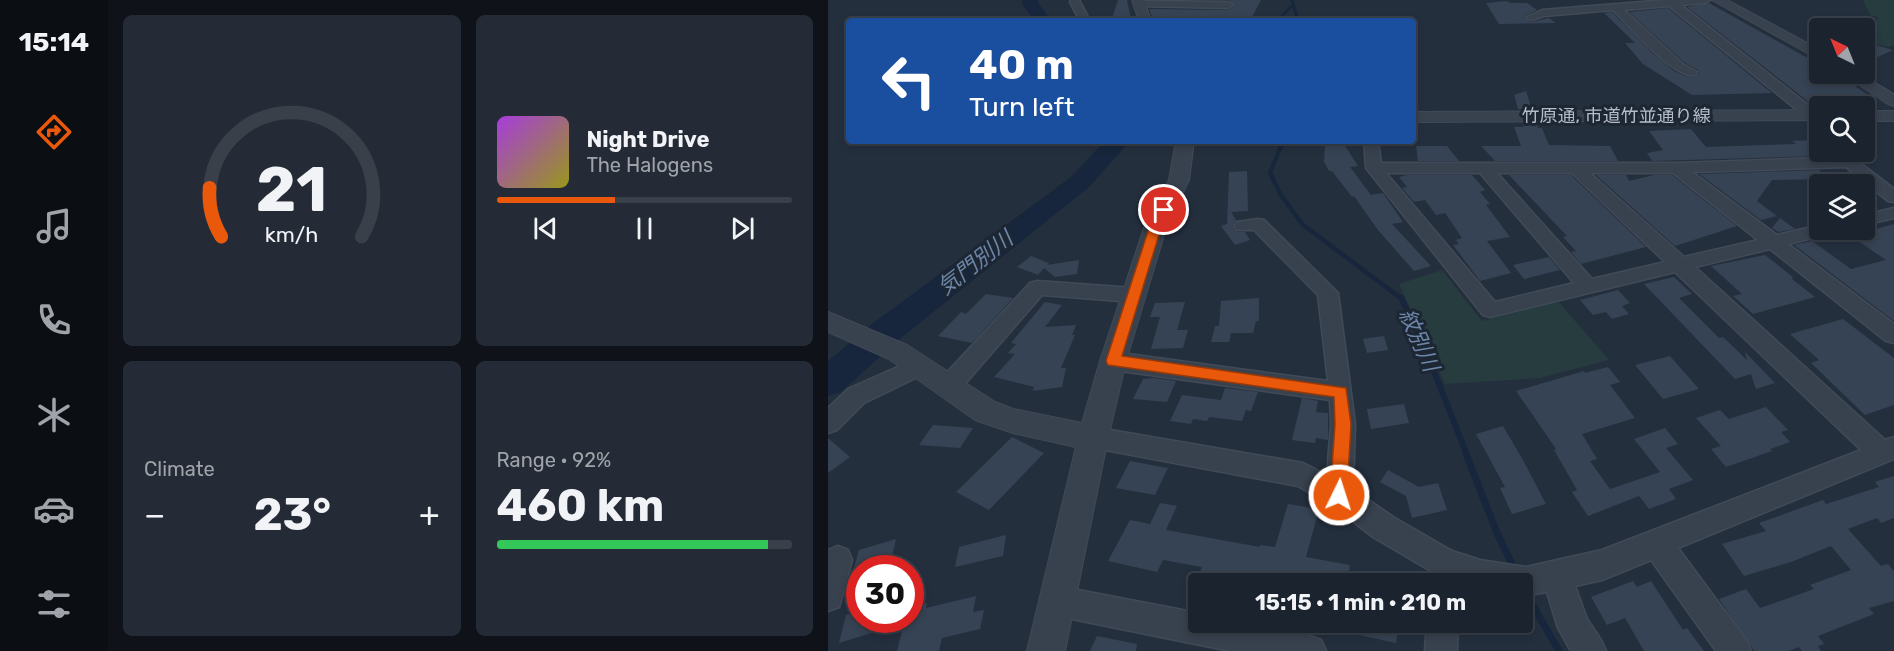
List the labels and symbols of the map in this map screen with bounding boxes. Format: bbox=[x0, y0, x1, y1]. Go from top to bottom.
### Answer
north arrow bbox=[1809, 18, 1875, 84]
street label: 竹原通, 市道竹並通り線 bbox=[1522, 105, 1710, 127]
pin bbox=[1138, 184, 1189, 235]
water label: 気門別川 bbox=[932, 224, 1020, 301]
water label: 紋別川 bbox=[1393, 304, 1446, 377]
position arrow bbox=[1307, 463, 1371, 527]
speed limit sign: 30 bbox=[846, 555, 924, 633]

